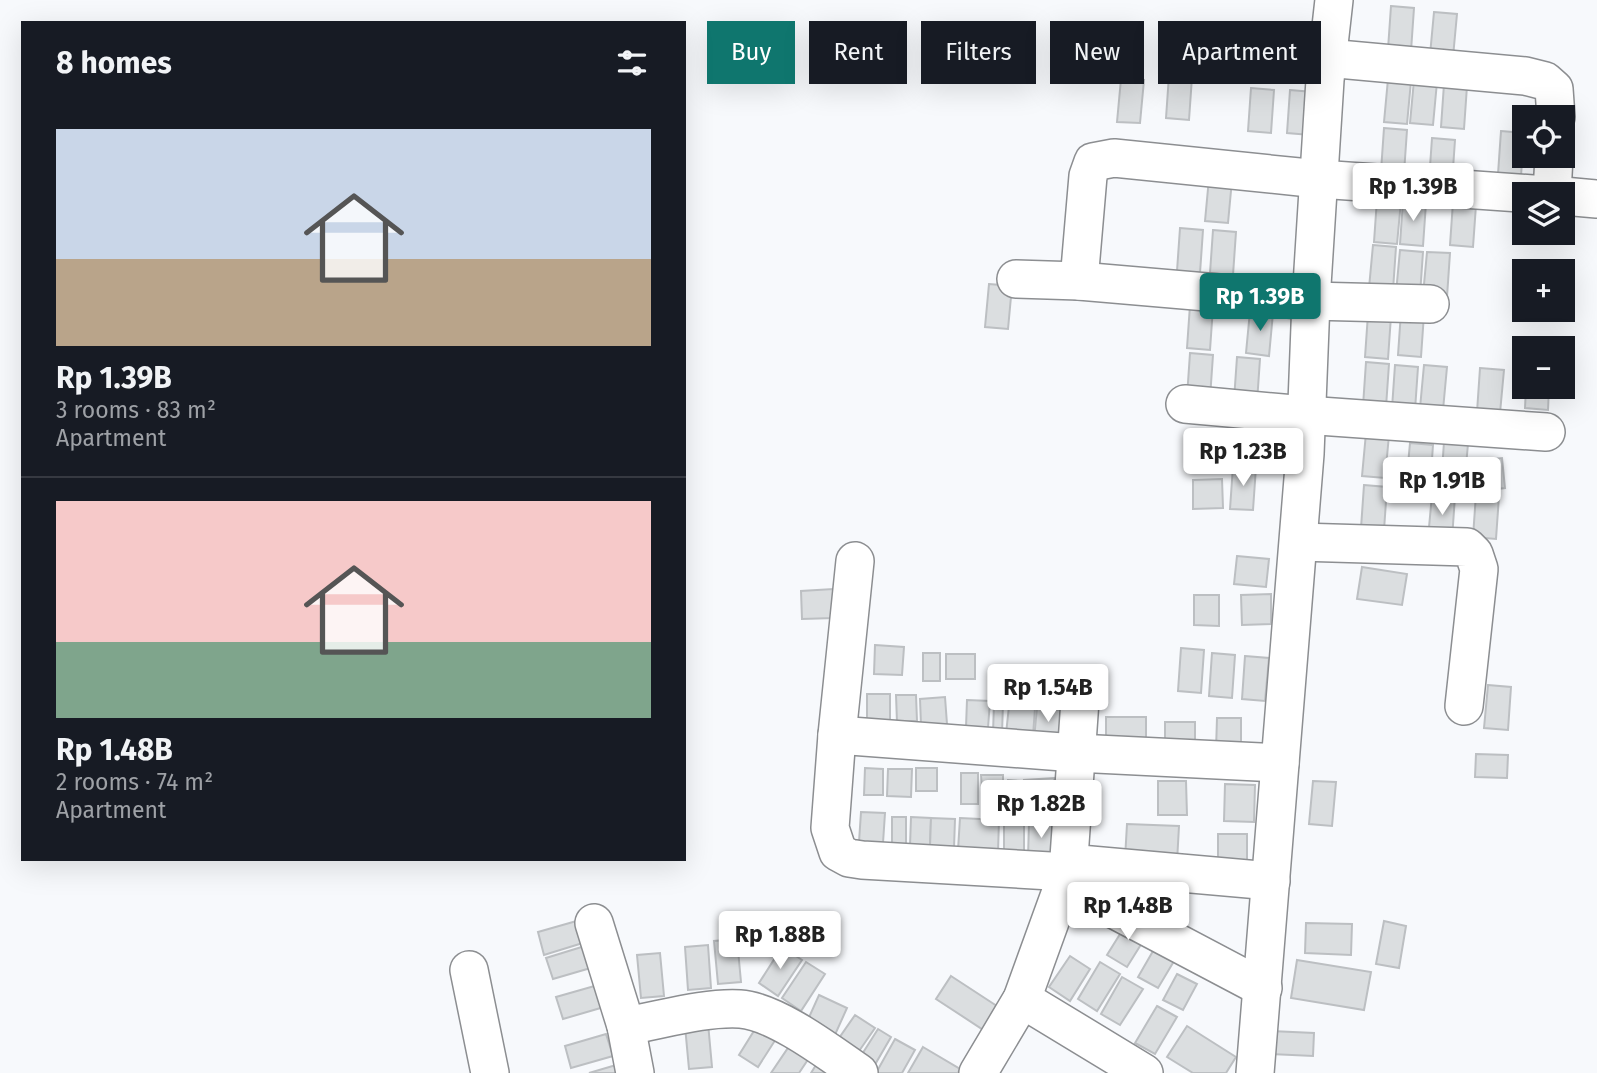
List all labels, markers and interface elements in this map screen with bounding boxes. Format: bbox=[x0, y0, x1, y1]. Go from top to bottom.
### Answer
chip: Buy bbox=[707, 21, 795, 84]
chip: Rent bbox=[809, 21, 907, 84]
chip: Filters bbox=[921, 21, 1036, 84]
chip: New bbox=[1050, 21, 1144, 84]
chip: Apartment bbox=[1158, 21, 1321, 84]
icon: filters bbox=[613, 44, 651, 82]
text: 8 homes bbox=[56, 45, 172, 81]
map controls bbox=[1512, 105, 1575, 399]
button: locate bbox=[1512, 105, 1575, 168]
pin: Rp 1.39B bbox=[1341, 164, 1485, 223]
text: Rp 1.39B bbox=[1369, 172, 1457, 200]
icon: home bbox=[291, 175, 417, 301]
button: layers bbox=[1512, 182, 1575, 245]
button: + bbox=[1512, 259, 1575, 322]
pin: Rp 1.39B bbox=[1188, 274, 1332, 333]
text: Rp 1.39B bbox=[1216, 282, 1304, 310]
button: − bbox=[1512, 336, 1575, 399]
text: Rp 1.39B bbox=[56, 360, 172, 396]
text: 3 rooms · 83 m² bbox=[56, 396, 216, 424]
text: Apartment bbox=[56, 424, 166, 452]
pin: Rp 1.23B bbox=[1171, 428, 1315, 488]
text: Rp 1.23B bbox=[1199, 437, 1287, 465]
pin: Rp 1.91B bbox=[1370, 458, 1514, 517]
text: Rp 1.91B bbox=[1399, 466, 1485, 494]
icon: home bbox=[291, 547, 417, 673]
pin: Rp 1.54B bbox=[976, 664, 1120, 724]
text: Rp 1.54B bbox=[1003, 673, 1093, 701]
text: Rp 1.48B bbox=[56, 732, 173, 768]
text: 2 rooms · 74 m² bbox=[56, 768, 213, 796]
pin: Rp 1.82B bbox=[969, 780, 1113, 840]
text: Rp 1.82B bbox=[997, 789, 1085, 817]
text: Apartment bbox=[56, 796, 166, 824]
pin: Rp 1.48B bbox=[1056, 883, 1200, 942]
text: Rp 1.48B bbox=[1083, 891, 1173, 919]
pin: Rp 1.88B bbox=[708, 912, 852, 971]
text: Rp 1.88B bbox=[735, 920, 825, 948]

